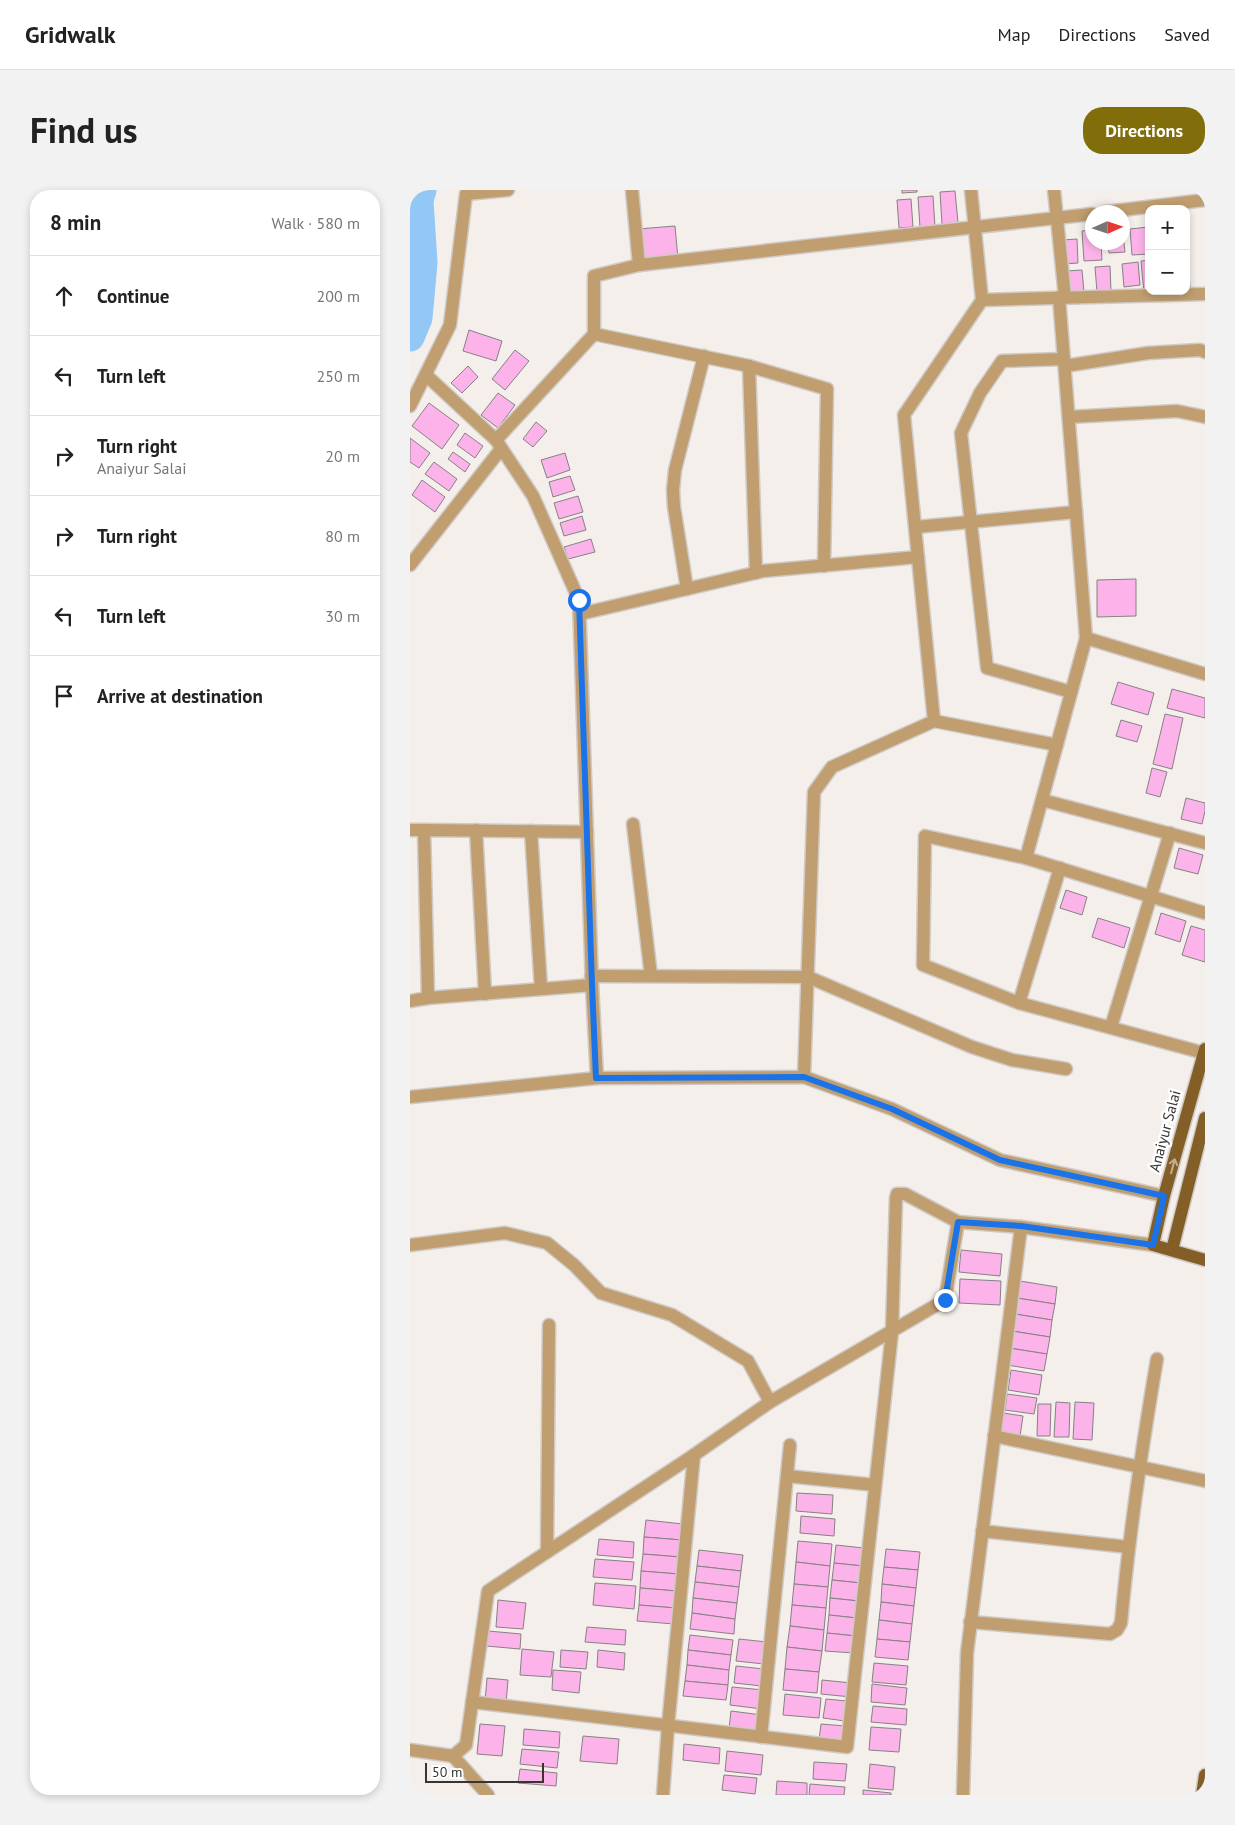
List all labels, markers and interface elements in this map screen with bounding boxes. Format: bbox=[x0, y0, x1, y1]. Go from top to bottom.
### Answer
text: Gridwalk bbox=[25, 19, 115, 50]
text: Map bbox=[998, 23, 1030, 46]
text: Directions bbox=[1058, 23, 1136, 46]
text: Saved bbox=[1164, 23, 1210, 46]
text: Find us bbox=[30, 107, 138, 153]
button: Directions bbox=[1083, 107, 1205, 154]
north arrow bbox=[1085, 205, 1130, 250]
map controls bbox=[1145, 205, 1190, 295]
button: + bbox=[1145, 205, 1190, 250]
text: 8 min bbox=[50, 209, 101, 236]
text: Walk · 580 m bbox=[271, 213, 360, 233]
button: − bbox=[1145, 250, 1190, 295]
icon: ahead bbox=[50, 282, 78, 310]
text: Continue bbox=[97, 284, 169, 308]
text: 200 m bbox=[317, 286, 360, 306]
icon: left bbox=[50, 362, 78, 390]
text: Turn left bbox=[97, 364, 166, 388]
text: 250 m bbox=[317, 366, 360, 386]
text: Turn right bbox=[97, 434, 177, 458]
icon: right bbox=[50, 442, 78, 470]
text: 20 m bbox=[325, 446, 360, 466]
text: Anaiyur Salai bbox=[97, 458, 186, 478]
icon: right bbox=[50, 522, 78, 550]
text: Turn right bbox=[97, 524, 177, 548]
text: 80 m bbox=[325, 526, 360, 546]
route start bbox=[568, 589, 591, 612]
icon: left bbox=[50, 602, 78, 630]
text: Turn left bbox=[97, 604, 166, 628]
text: 30 m bbox=[325, 606, 360, 626]
icon: arrive bbox=[50, 682, 78, 710]
text: Arrive at destination bbox=[97, 684, 263, 708]
street label: Anaiyur Salai bbox=[1144, 1088, 1185, 1174]
one-way arrow bbox=[1168, 1158, 1178, 1174]
route end bbox=[934, 1289, 957, 1312]
scale bar bbox=[425, 1760, 544, 1783]
text: 50 m bbox=[432, 1763, 462, 1781]

